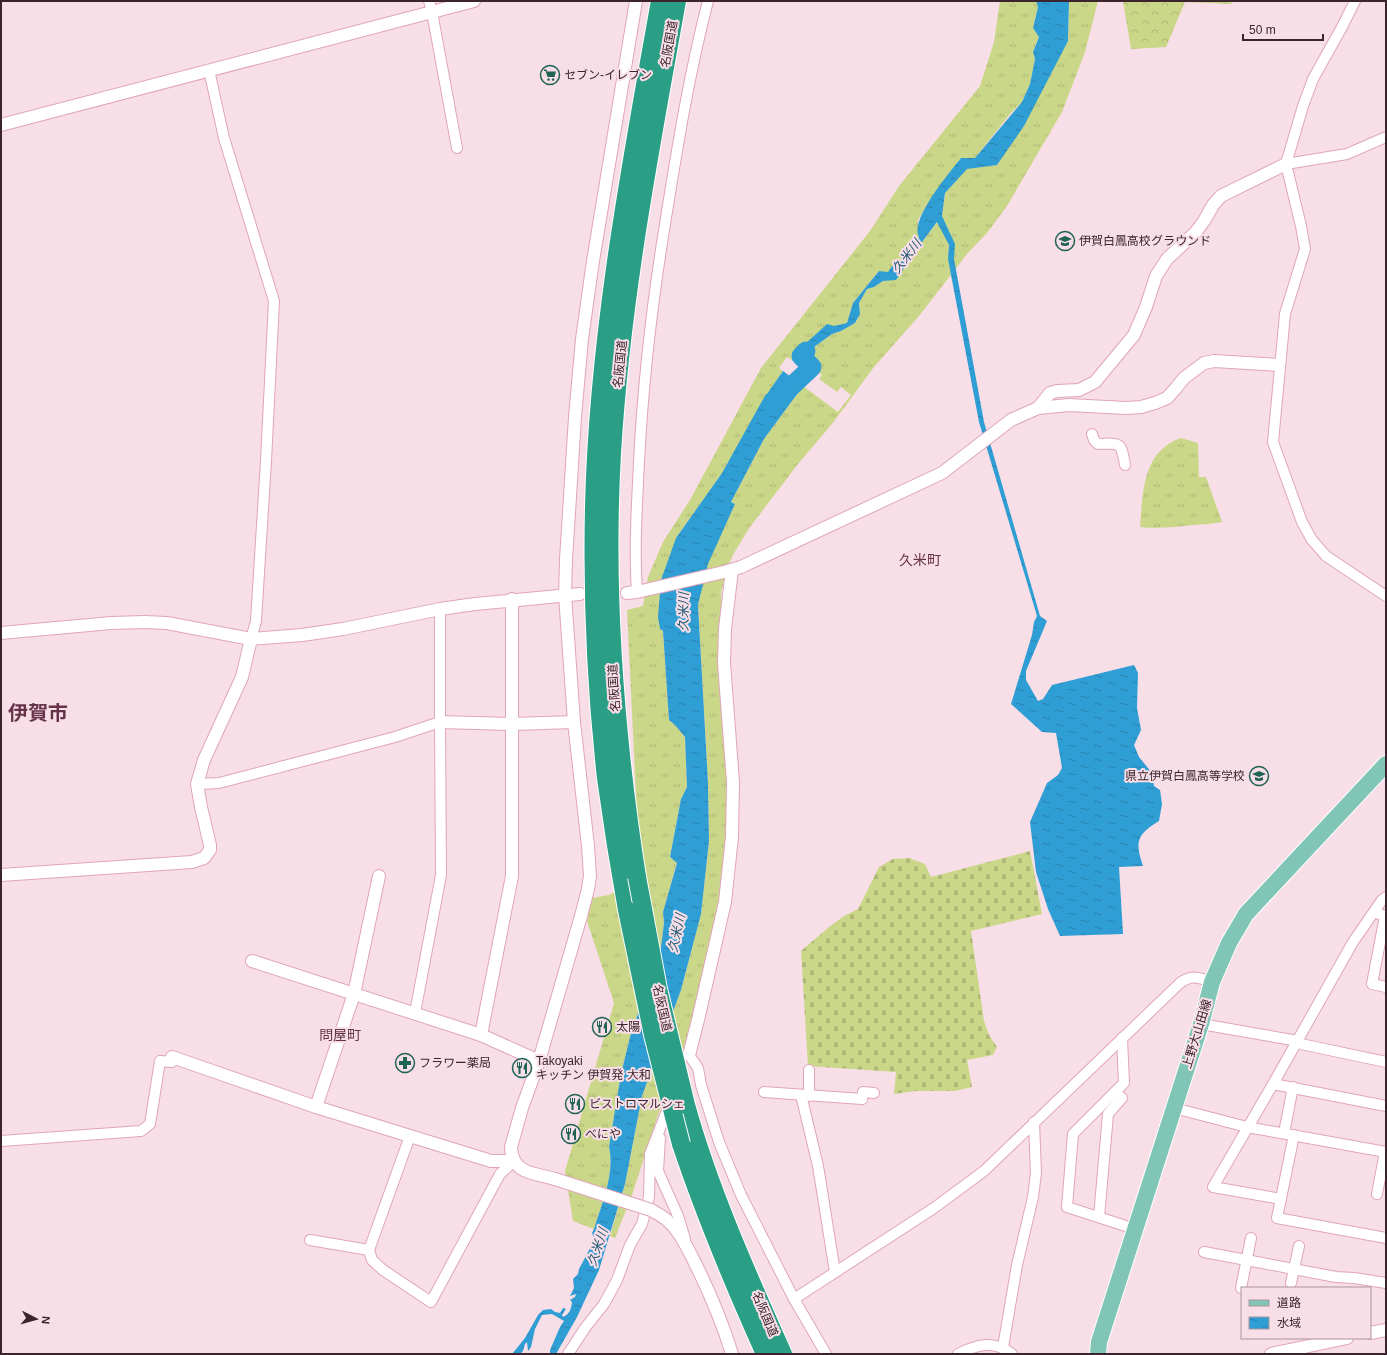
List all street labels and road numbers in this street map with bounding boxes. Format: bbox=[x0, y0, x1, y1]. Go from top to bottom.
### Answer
street label: 名阪国道 bbox=[658, 19, 680, 69]
street label: 名阪国道 bbox=[611, 339, 629, 389]
street label: 名阪国道 bbox=[605, 664, 623, 712]
street label: 名阪国道 bbox=[650, 983, 674, 1033]
street label: 上野大山田線 bbox=[1180, 998, 1214, 1070]
street label: 名阪国道 bbox=[749, 1289, 781, 1339]

